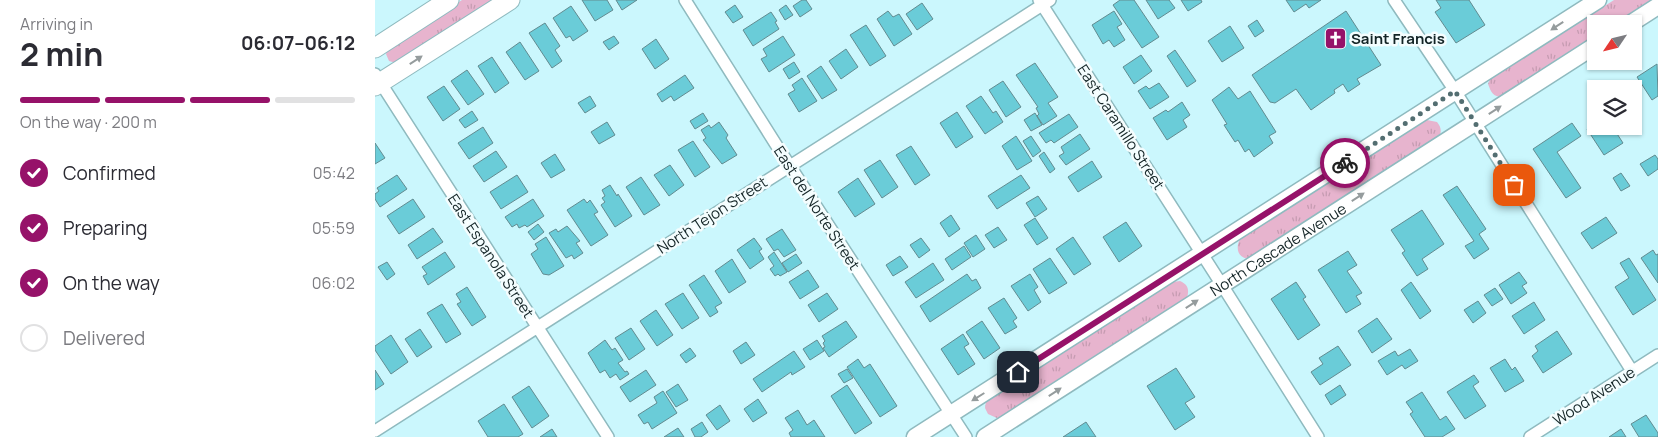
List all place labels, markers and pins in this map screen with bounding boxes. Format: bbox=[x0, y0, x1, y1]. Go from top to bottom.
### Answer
church icon: Saint Francis bbox=[1323, 26, 1347, 50]
place label: Saint Francis bbox=[1351, 28, 1445, 49]
pin bbox=[1493, 164, 1535, 206]
pin bbox=[997, 351, 1039, 393]

